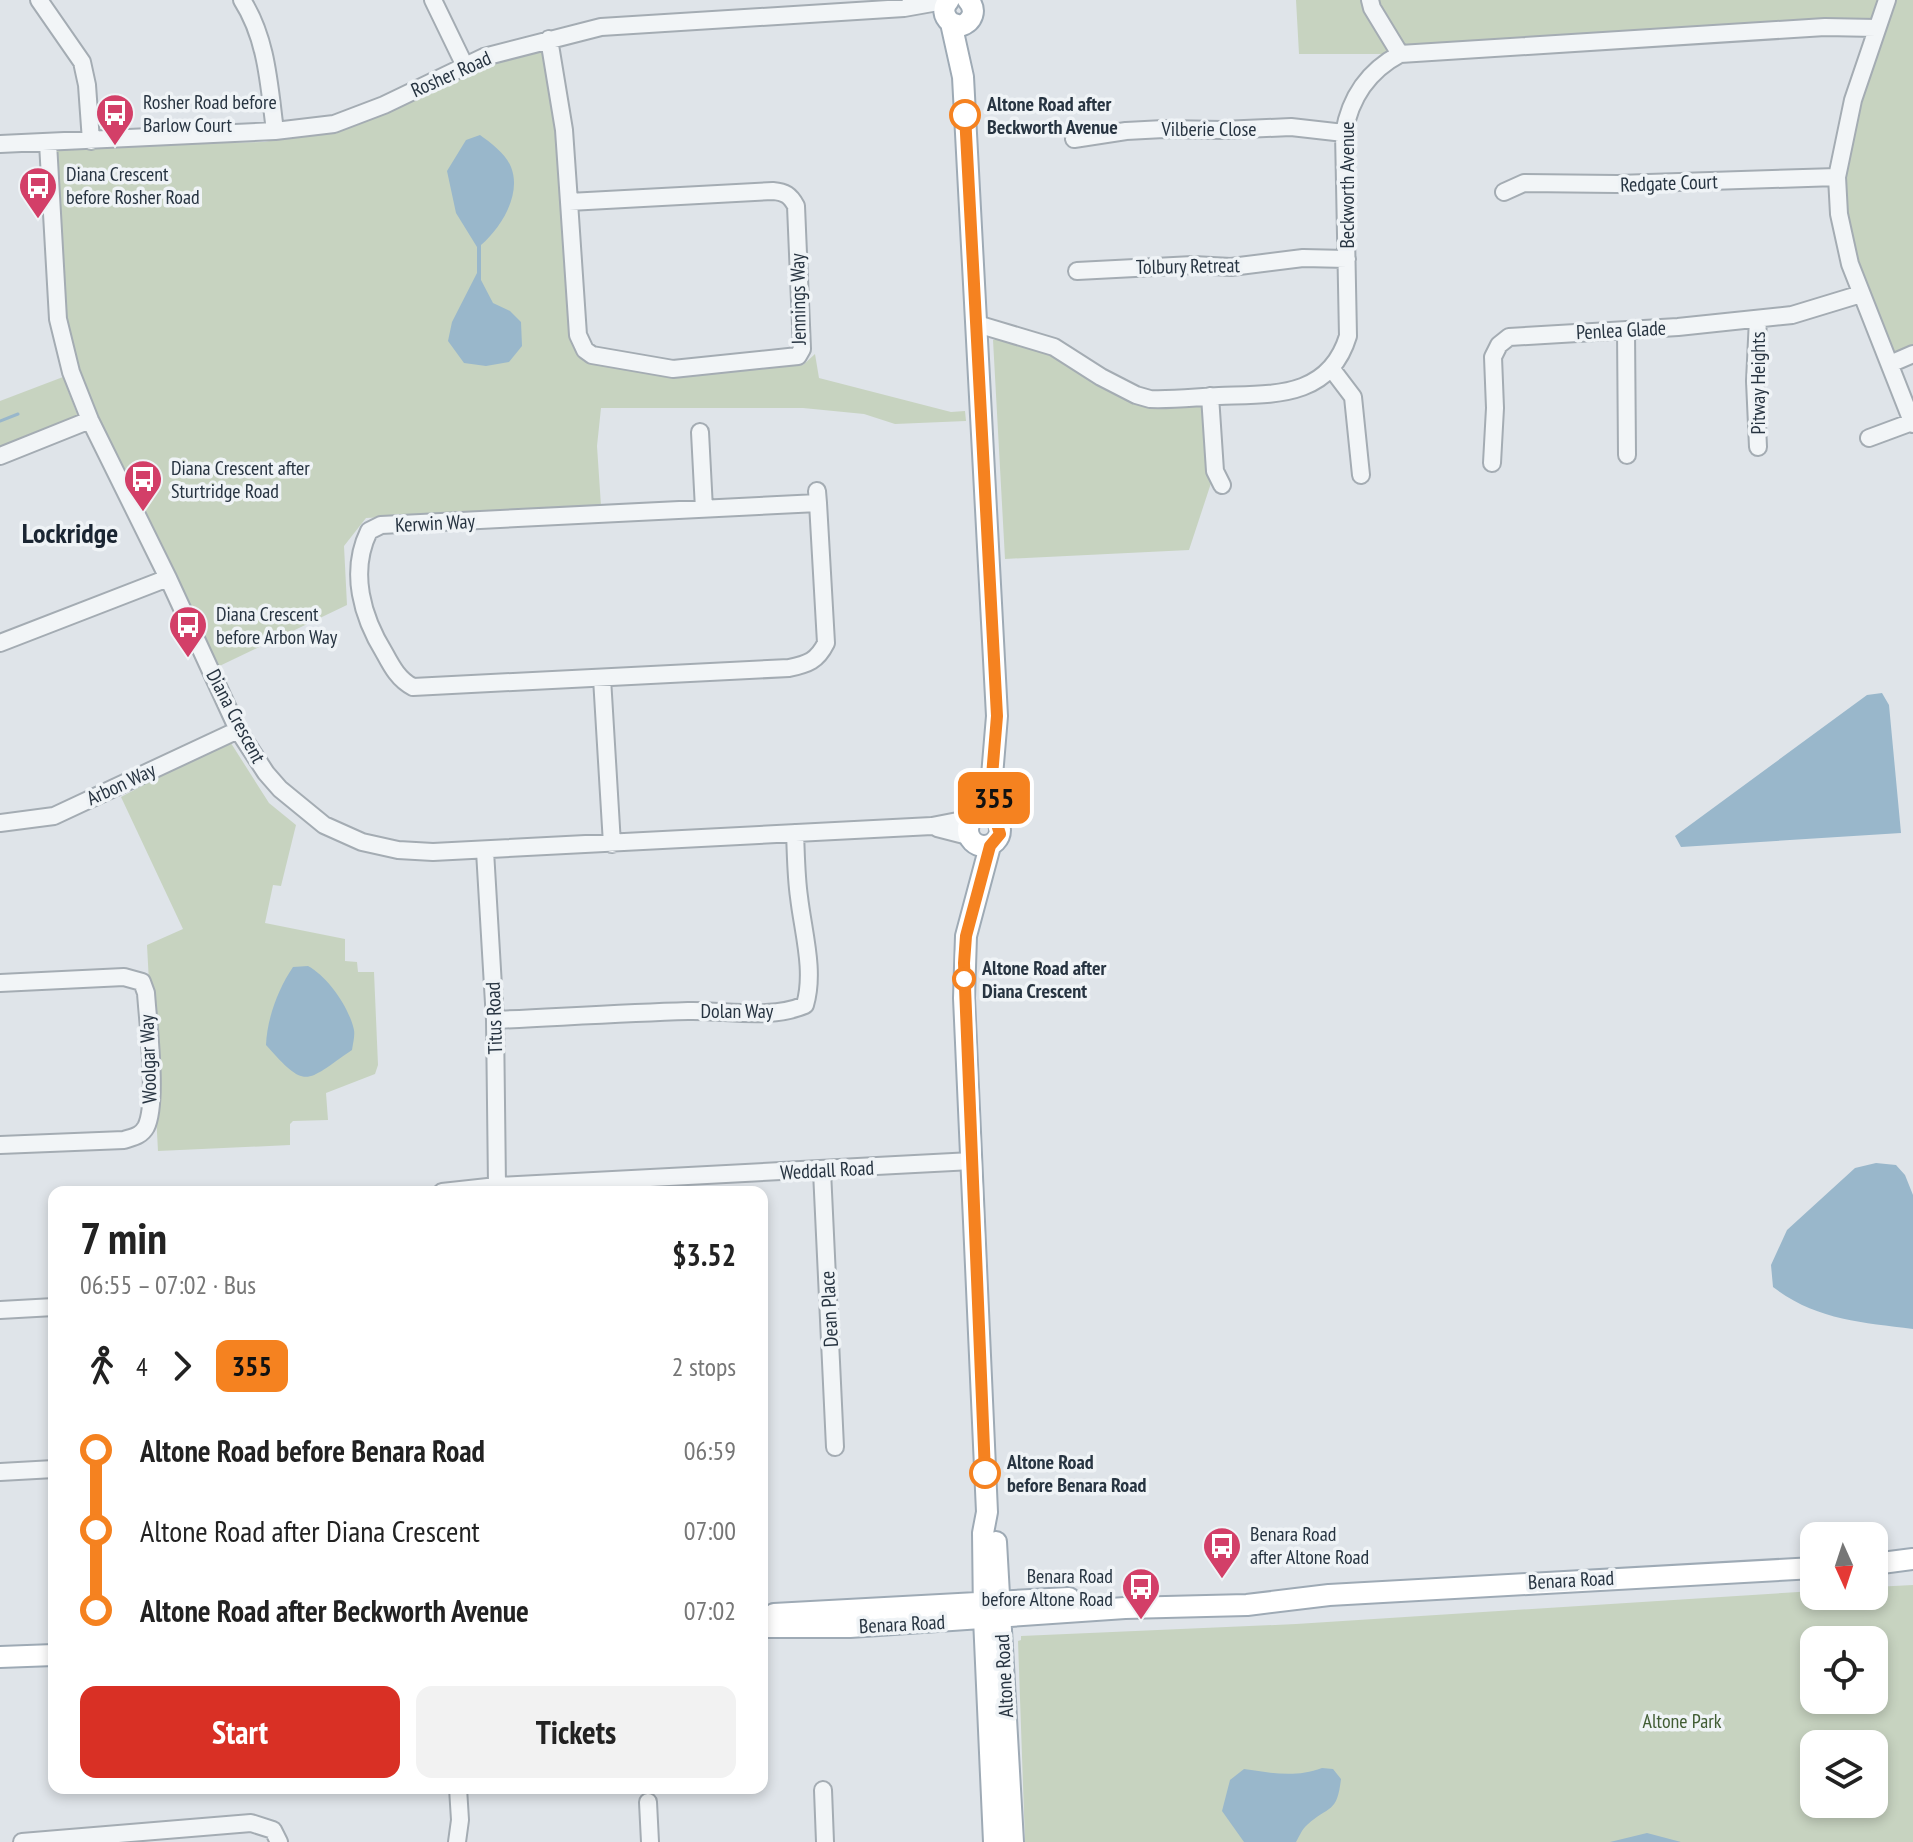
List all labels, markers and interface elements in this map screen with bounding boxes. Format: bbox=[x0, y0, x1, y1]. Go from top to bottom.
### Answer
street label: Rosher Road bbox=[407, 45, 495, 103]
place label: Rosher Road before Barlow Court bbox=[143, 89, 277, 138]
place label: Altone Road after Beckworth Avenue bbox=[986, 91, 1118, 140]
bus stop icon: Rosher Road before Barlow Court bbox=[94, 92, 136, 147]
marker: Altone Road after Beckworth Avenue bbox=[950, 100, 980, 130]
street label: Vilberie Close bbox=[1161, 116, 1257, 142]
street label: Beckworth Avenue bbox=[1334, 121, 1360, 249]
place label: Diana Crescent before Rosher Road bbox=[66, 161, 200, 210]
bus stop icon: Diana Crescent before Rosher Road bbox=[17, 165, 59, 220]
street label: Redgate Court bbox=[1620, 168, 1719, 198]
street label: Tolbury Retreat bbox=[1136, 252, 1241, 280]
street label: Jennings Way bbox=[784, 253, 812, 346]
street label: Penlea Glade bbox=[1575, 315, 1667, 345]
street label: Pitway Heights bbox=[1745, 331, 1771, 434]
place label: Diana Crescent after Sturtridge Road bbox=[171, 455, 310, 504]
bus stop icon: Diana Crescent after Sturtridge Road bbox=[122, 458, 164, 513]
street label: Kerwin Way bbox=[394, 508, 476, 538]
district label: Lockridge bbox=[22, 514, 118, 551]
place label: Diana Crescent before Arbon Way bbox=[216, 601, 338, 650]
bus stop icon: Diana Crescent before Arbon Way bbox=[167, 604, 209, 659]
street label: Diana Crescent bbox=[200, 665, 272, 768]
street label: Arbon Way bbox=[82, 757, 160, 811]
line badge: 355 bbox=[948, 772, 1040, 824]
text: 355 bbox=[974, 779, 1014, 816]
place label: Altone Road after Diana Crescent bbox=[981, 955, 1107, 1004]
marker: Altone Road after Diana Crescent bbox=[953, 968, 975, 990]
street label: Titus Road bbox=[480, 981, 508, 1055]
street label: Dolan Way bbox=[701, 998, 774, 1024]
street label: Woolgar Way bbox=[133, 1014, 163, 1104]
street label: Weddall Road bbox=[779, 1155, 875, 1185]
text: 7 min bbox=[80, 1209, 167, 1266]
text: $3.52 bbox=[672, 1235, 736, 1274]
text: 06:55 – 07:02 · Bus bbox=[80, 1268, 256, 1301]
street label: Dean Place bbox=[814, 1270, 844, 1348]
icon: walk bbox=[80, 1344, 124, 1388]
icon: forward bbox=[160, 1344, 204, 1388]
text: 355 bbox=[232, 1347, 272, 1384]
text: 4 bbox=[136, 1350, 148, 1383]
text: 2 stops bbox=[672, 1350, 736, 1383]
text: Altone Road before Benara Road bbox=[140, 1431, 485, 1470]
text: 06:59 bbox=[684, 1434, 736, 1467]
place label: Altone Road before Benara Road bbox=[1006, 1449, 1146, 1498]
marker: Altone Road before Benara Road bbox=[970, 1458, 1000, 1488]
text: Altone Road after Diana Crescent bbox=[140, 1511, 480, 1550]
text: 07:00 bbox=[684, 1514, 736, 1547]
place label: Benara Road after Altone Road bbox=[1250, 1521, 1369, 1570]
north arrow bbox=[1800, 1522, 1888, 1610]
map controls bbox=[1800, 1522, 1888, 1818]
bus stop icon: Benara Road after Altone Road bbox=[1201, 1525, 1243, 1580]
place label: Benara Road before Altone Road bbox=[982, 1563, 1113, 1612]
street label: Benara Road bbox=[1527, 1565, 1615, 1595]
bus stop icon: Benara Road before Altone Road bbox=[1120, 1566, 1162, 1621]
text: Altone Road after Beckworth Avenue bbox=[140, 1591, 529, 1630]
text: 07:02 bbox=[684, 1594, 736, 1627]
street label: Benara Road bbox=[858, 1609, 946, 1639]
button: locate bbox=[1800, 1626, 1888, 1714]
street label: Altone Road bbox=[989, 1634, 1019, 1718]
button: Start bbox=[80, 1686, 400, 1778]
button: Tickets bbox=[416, 1686, 736, 1778]
park label: Altone Park bbox=[1642, 1708, 1722, 1734]
button: layers bbox=[1800, 1730, 1888, 1818]

